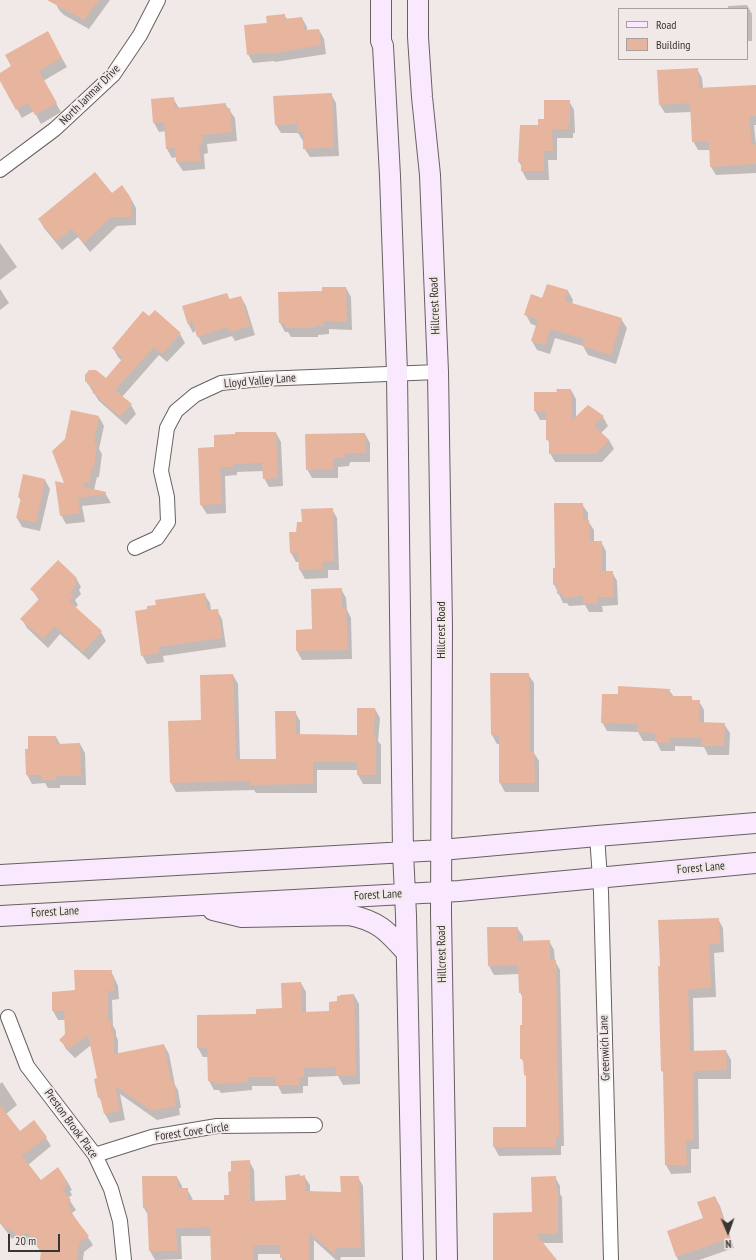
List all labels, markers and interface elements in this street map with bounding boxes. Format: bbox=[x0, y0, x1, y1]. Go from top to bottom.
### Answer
legend bbox=[618, 8, 748, 60]
text: Road bbox=[656, 17, 676, 32]
text: Building bbox=[656, 37, 691, 52]
street label: North Janmar Drive bbox=[57, 62, 123, 128]
street label: Hillcrest Road bbox=[427, 277, 443, 335]
street label: Lloyd Valley Lane bbox=[223, 371, 297, 391]
street label: Hillcrest Road bbox=[435, 601, 449, 659]
street label: Forest Lane bbox=[676, 859, 726, 877]
street label: Forest Lane bbox=[354, 887, 402, 903]
street label: Forest Lane bbox=[31, 904, 79, 920]
street label: Hillcrest Road bbox=[434, 925, 450, 983]
street label: Greenwich Lane bbox=[597, 1015, 613, 1081]
street label: Preston Brook Place bbox=[41, 1087, 101, 1161]
street label: Forest Cove Circle bbox=[154, 1120, 230, 1144]
north arrow bbox=[708, 1212, 748, 1252]
scale bar bbox=[10, 1226, 62, 1252]
text: 20 m bbox=[15, 1233, 36, 1248]
text: N bbox=[725, 1237, 732, 1251]

